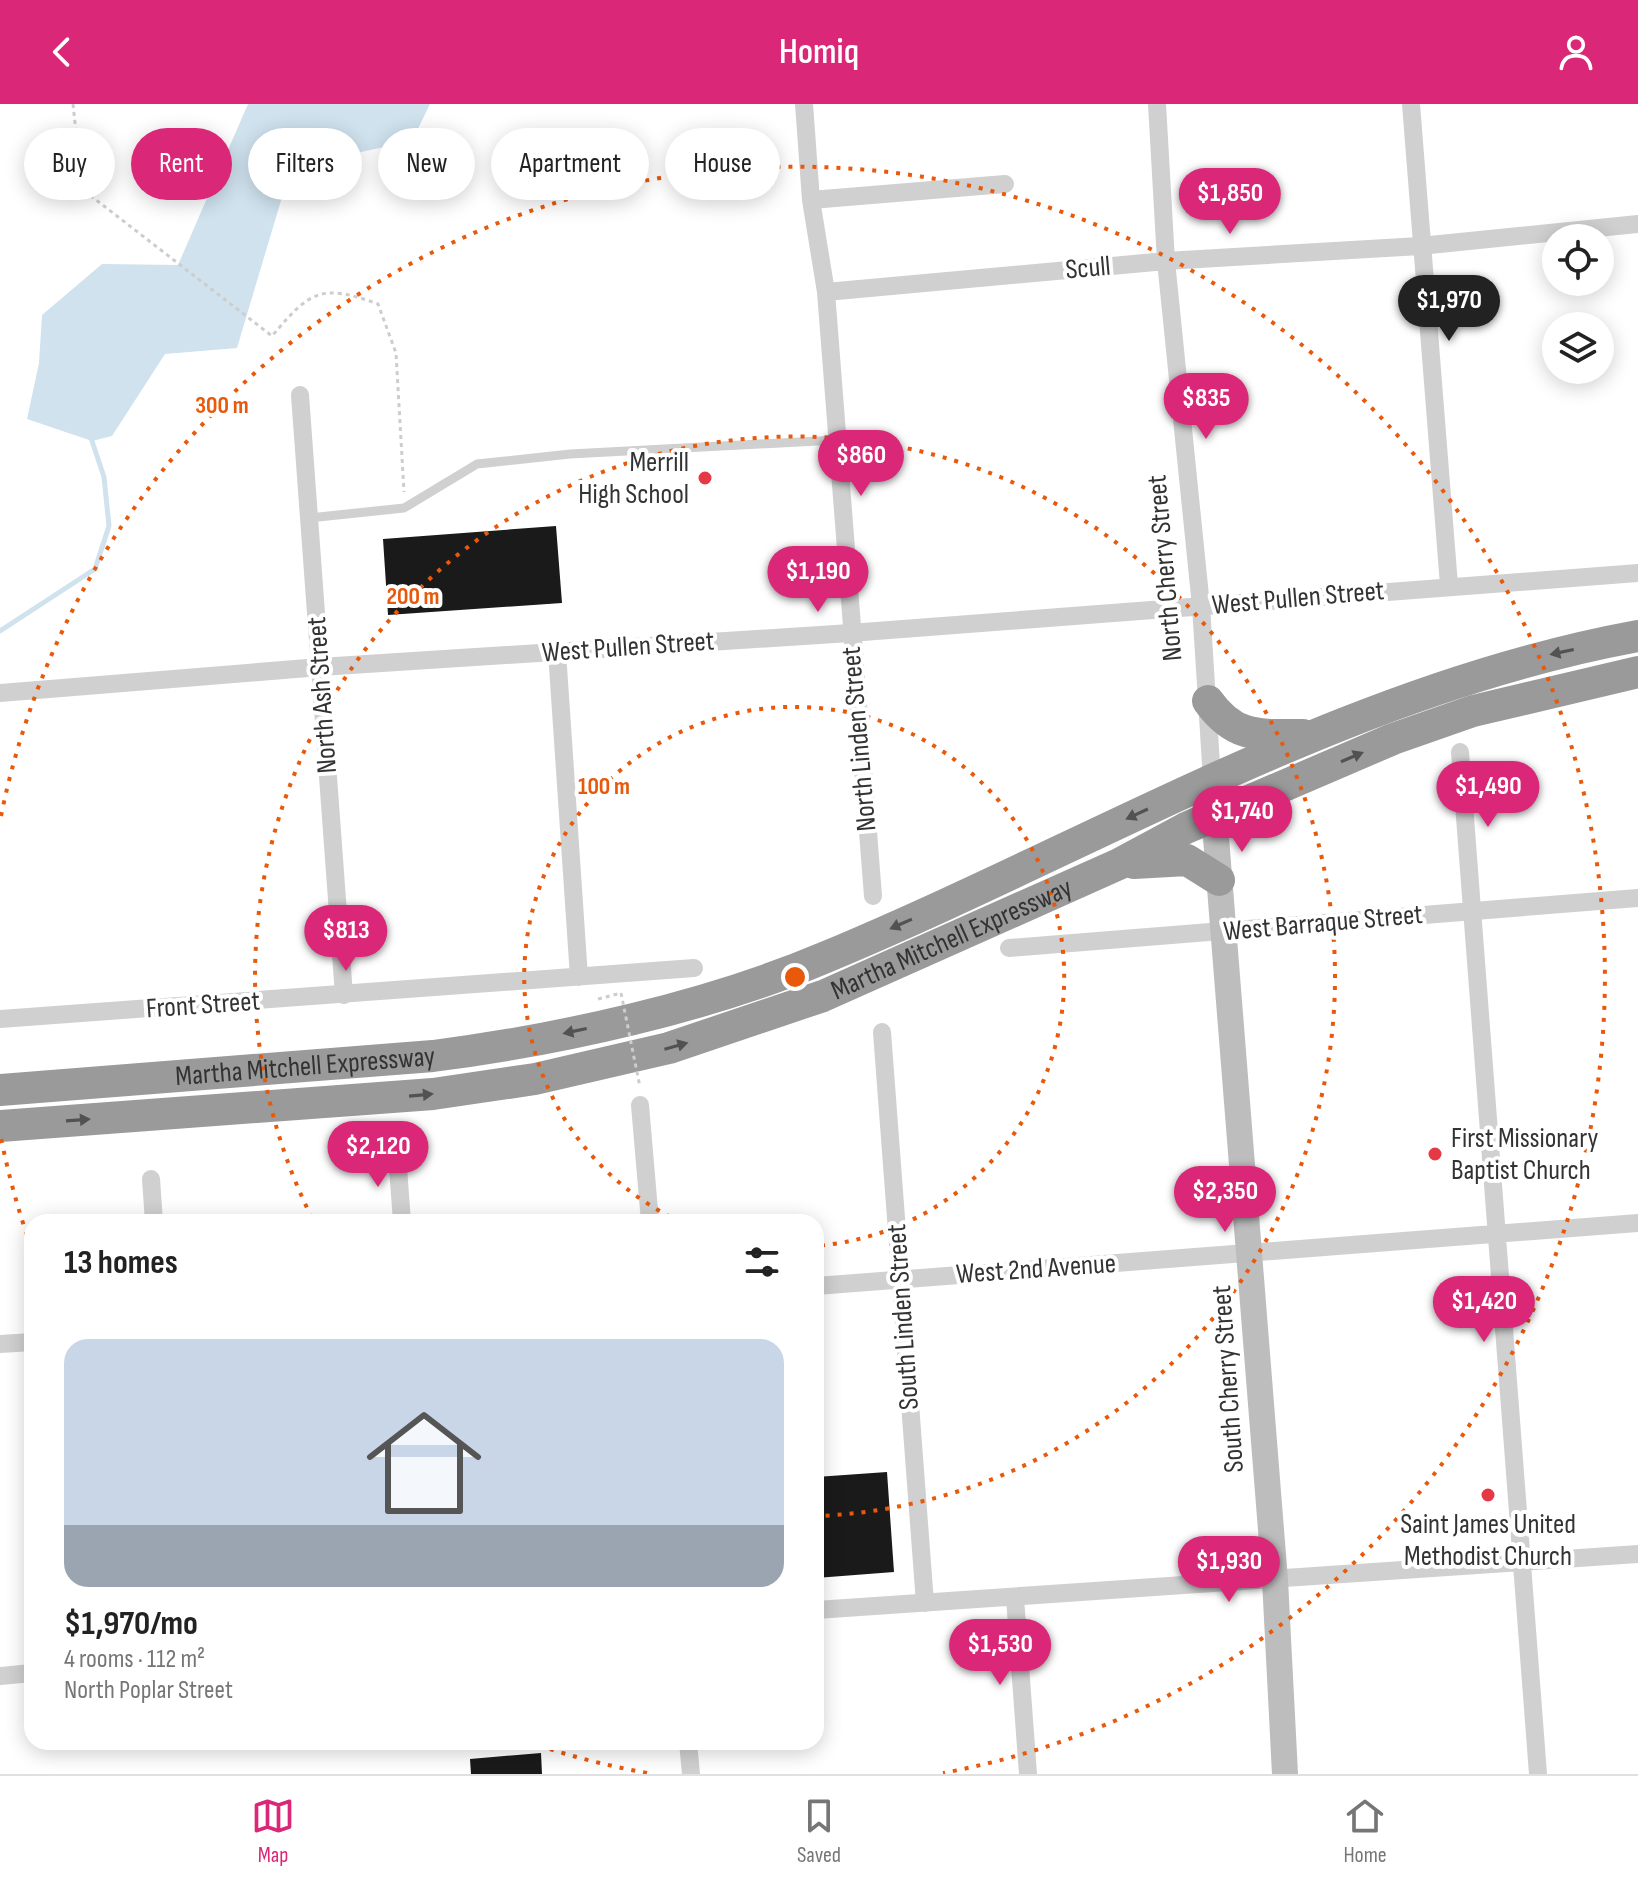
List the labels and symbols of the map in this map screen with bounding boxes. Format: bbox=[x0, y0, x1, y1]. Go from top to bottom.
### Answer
pin: $1,850 bbox=[1165, 168, 1295, 236]
street label: Scull bbox=[1064, 250, 1112, 286]
pin: $1,970 bbox=[1384, 275, 1514, 343]
pin: $835 bbox=[1159, 373, 1253, 441]
text: 300 m bbox=[195, 391, 249, 420]
pin: $860 bbox=[814, 430, 908, 498]
place label: Merrill High School bbox=[578, 446, 689, 511]
marker: Merrill High School bbox=[696, 469, 714, 487]
street label: North Cherry Street bbox=[1140, 474, 1190, 662]
pin: $1,190 bbox=[753, 546, 883, 614]
street label: West Pullen Street bbox=[1211, 574, 1385, 622]
text: 200 m bbox=[386, 582, 440, 611]
street label: North Ash Street bbox=[300, 616, 344, 774]
street label: West Pullen Street bbox=[541, 625, 715, 669]
street label: North Linden Street bbox=[834, 645, 884, 833]
one-way arrow bbox=[1549, 646, 1574, 659]
one-way arrow bbox=[1340, 750, 1363, 763]
pin: $1,490 bbox=[1423, 761, 1553, 829]
text: 100 m bbox=[578, 772, 630, 801]
pin: $1,740 bbox=[1177, 786, 1307, 854]
one-way arrow bbox=[1125, 808, 1149, 821]
street label: Martha Mitchell Expressway bbox=[826, 871, 1077, 1007]
street label: West Barraque Street bbox=[1222, 898, 1424, 948]
pin: $813 bbox=[299, 905, 393, 973]
one-way arrow bbox=[889, 917, 913, 931]
centre of rings bbox=[781, 963, 809, 991]
street label: Front Street bbox=[145, 985, 261, 1025]
one-way arrow bbox=[562, 1025, 587, 1038]
street label: Martha Mitchell Expressway bbox=[174, 1039, 436, 1093]
one-way arrow bbox=[664, 1039, 688, 1052]
one-way arrow bbox=[409, 1088, 434, 1101]
one-way arrow bbox=[66, 1113, 91, 1126]
pin: $2,120 bbox=[313, 1121, 443, 1189]
place label: First Missionary Baptist Church bbox=[1451, 1122, 1598, 1187]
marker: First Missionary Baptist Church bbox=[1426, 1145, 1444, 1163]
pin: $2,350 bbox=[1160, 1166, 1290, 1234]
street label: South Linden Street bbox=[880, 1223, 926, 1411]
street label: West 2nd Avenue bbox=[955, 1247, 1117, 1291]
pin: $1,420 bbox=[1419, 1276, 1549, 1344]
street label: South Cherry Street bbox=[1205, 1284, 1251, 1474]
marker: Saint James United Methodist Church bbox=[1479, 1486, 1497, 1504]
place label: Saint James United Methodist Church bbox=[1400, 1508, 1576, 1573]
pin: $1,930 bbox=[1164, 1536, 1294, 1604]
pin: $1,530 bbox=[935, 1619, 1065, 1687]

